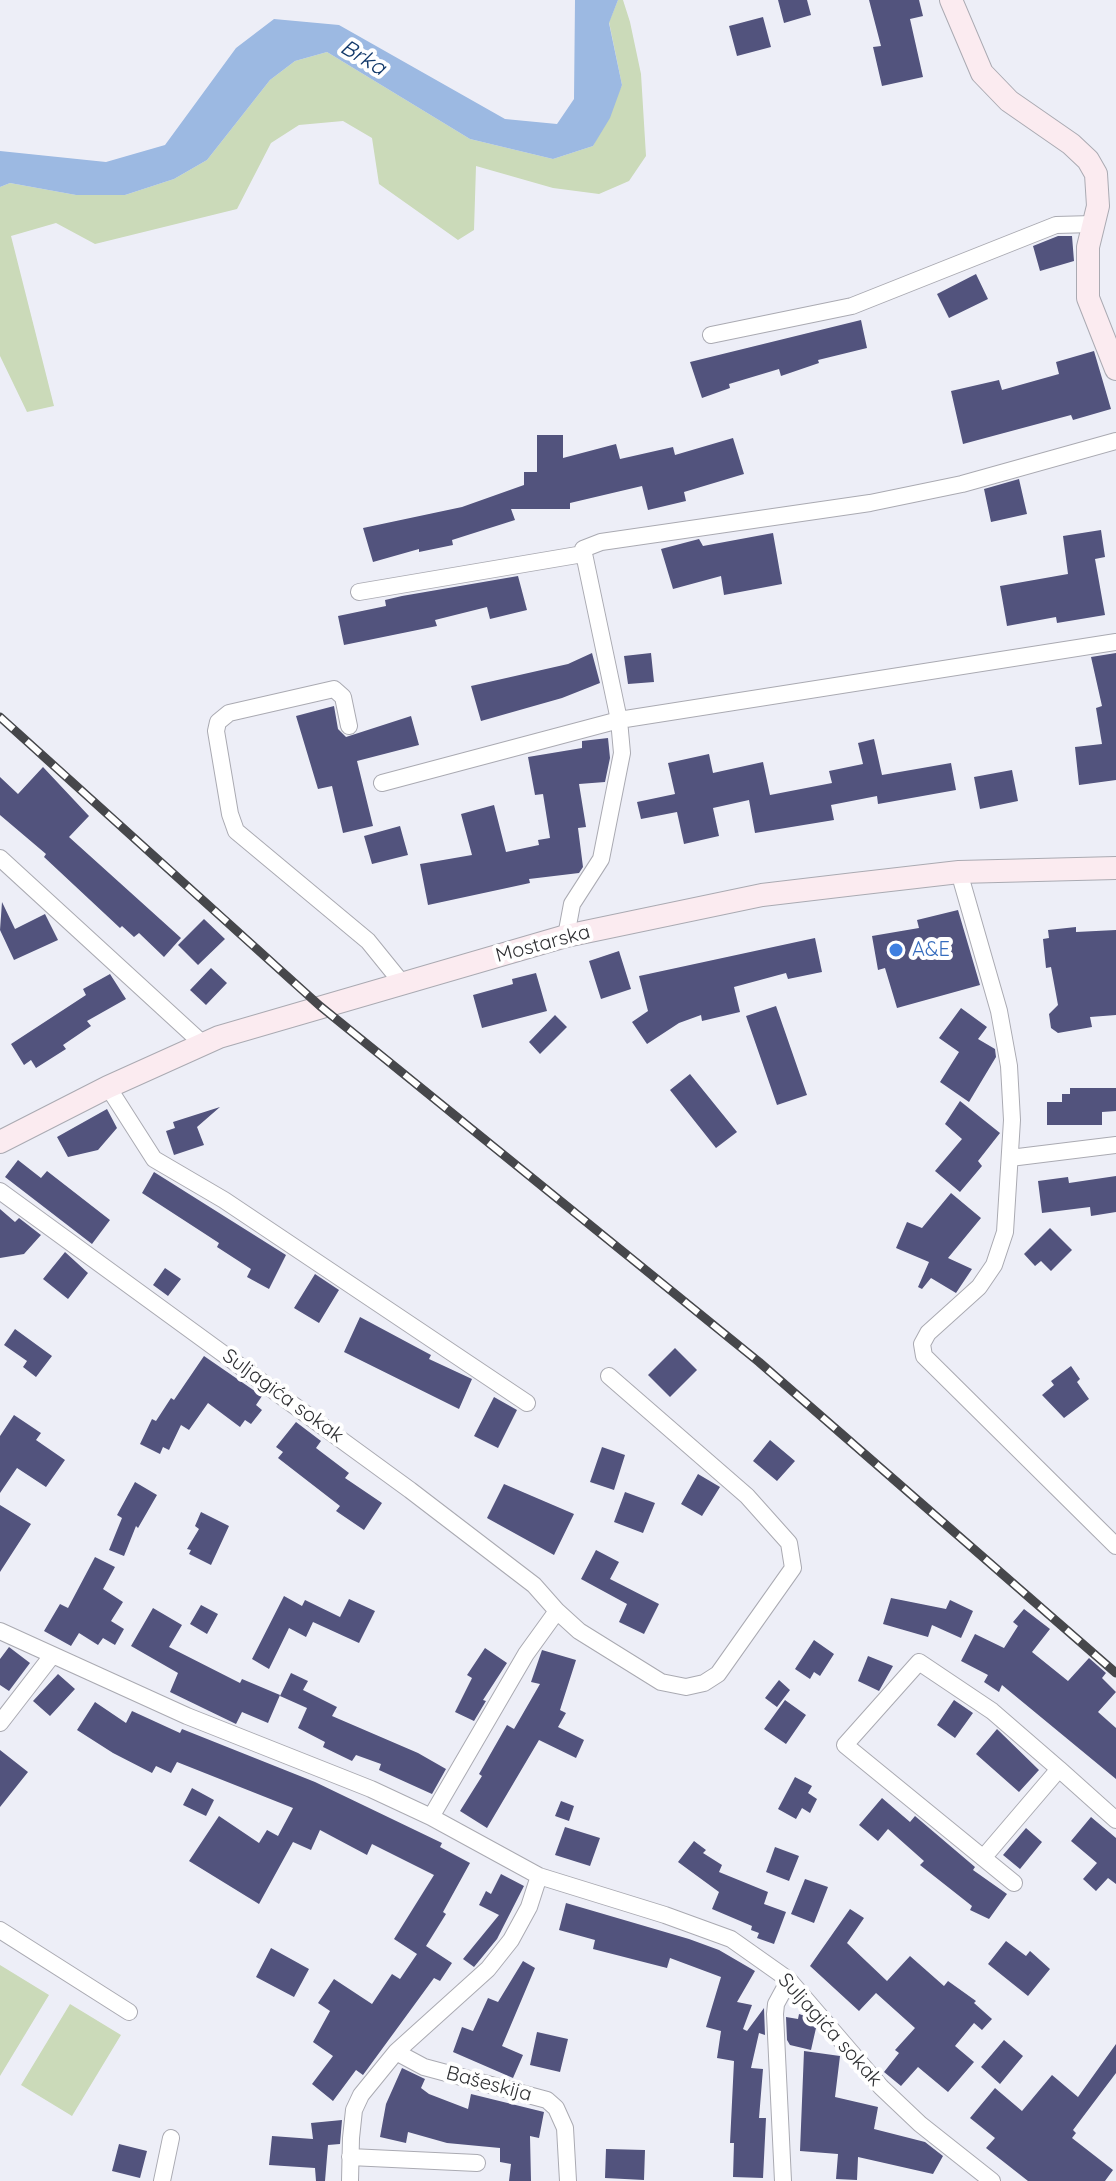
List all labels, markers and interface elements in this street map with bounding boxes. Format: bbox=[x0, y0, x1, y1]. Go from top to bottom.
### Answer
water label: Brka bbox=[336, 34, 390, 82]
street label: Mostarska bbox=[493, 920, 593, 968]
place label: A&E bbox=[912, 938, 950, 962]
marker: A&E bbox=[887, 941, 905, 959]
street label: Suljagića sokak bbox=[218, 1344, 348, 1448]
street label: Suljagića sokak bbox=[773, 1968, 887, 2092]
street label: Bašeskija bbox=[444, 2061, 534, 2107]

